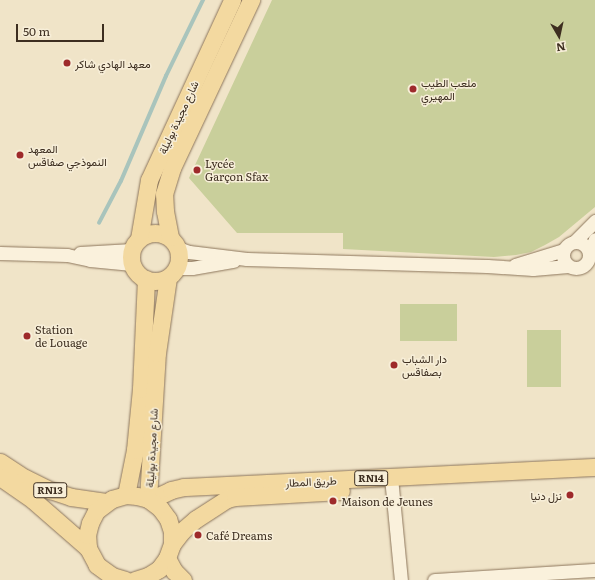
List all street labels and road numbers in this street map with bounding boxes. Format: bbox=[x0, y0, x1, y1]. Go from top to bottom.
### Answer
street label: شارع مجيدة بوليلة bbox=[155, 78, 201, 156]
street label: شارع مجيدة بوليلة bbox=[142, 408, 160, 488]
road number: RN14 bbox=[354, 470, 388, 486]
street label: طريق المطار bbox=[285, 473, 337, 489]
road number: RN13 bbox=[33, 482, 67, 498]

